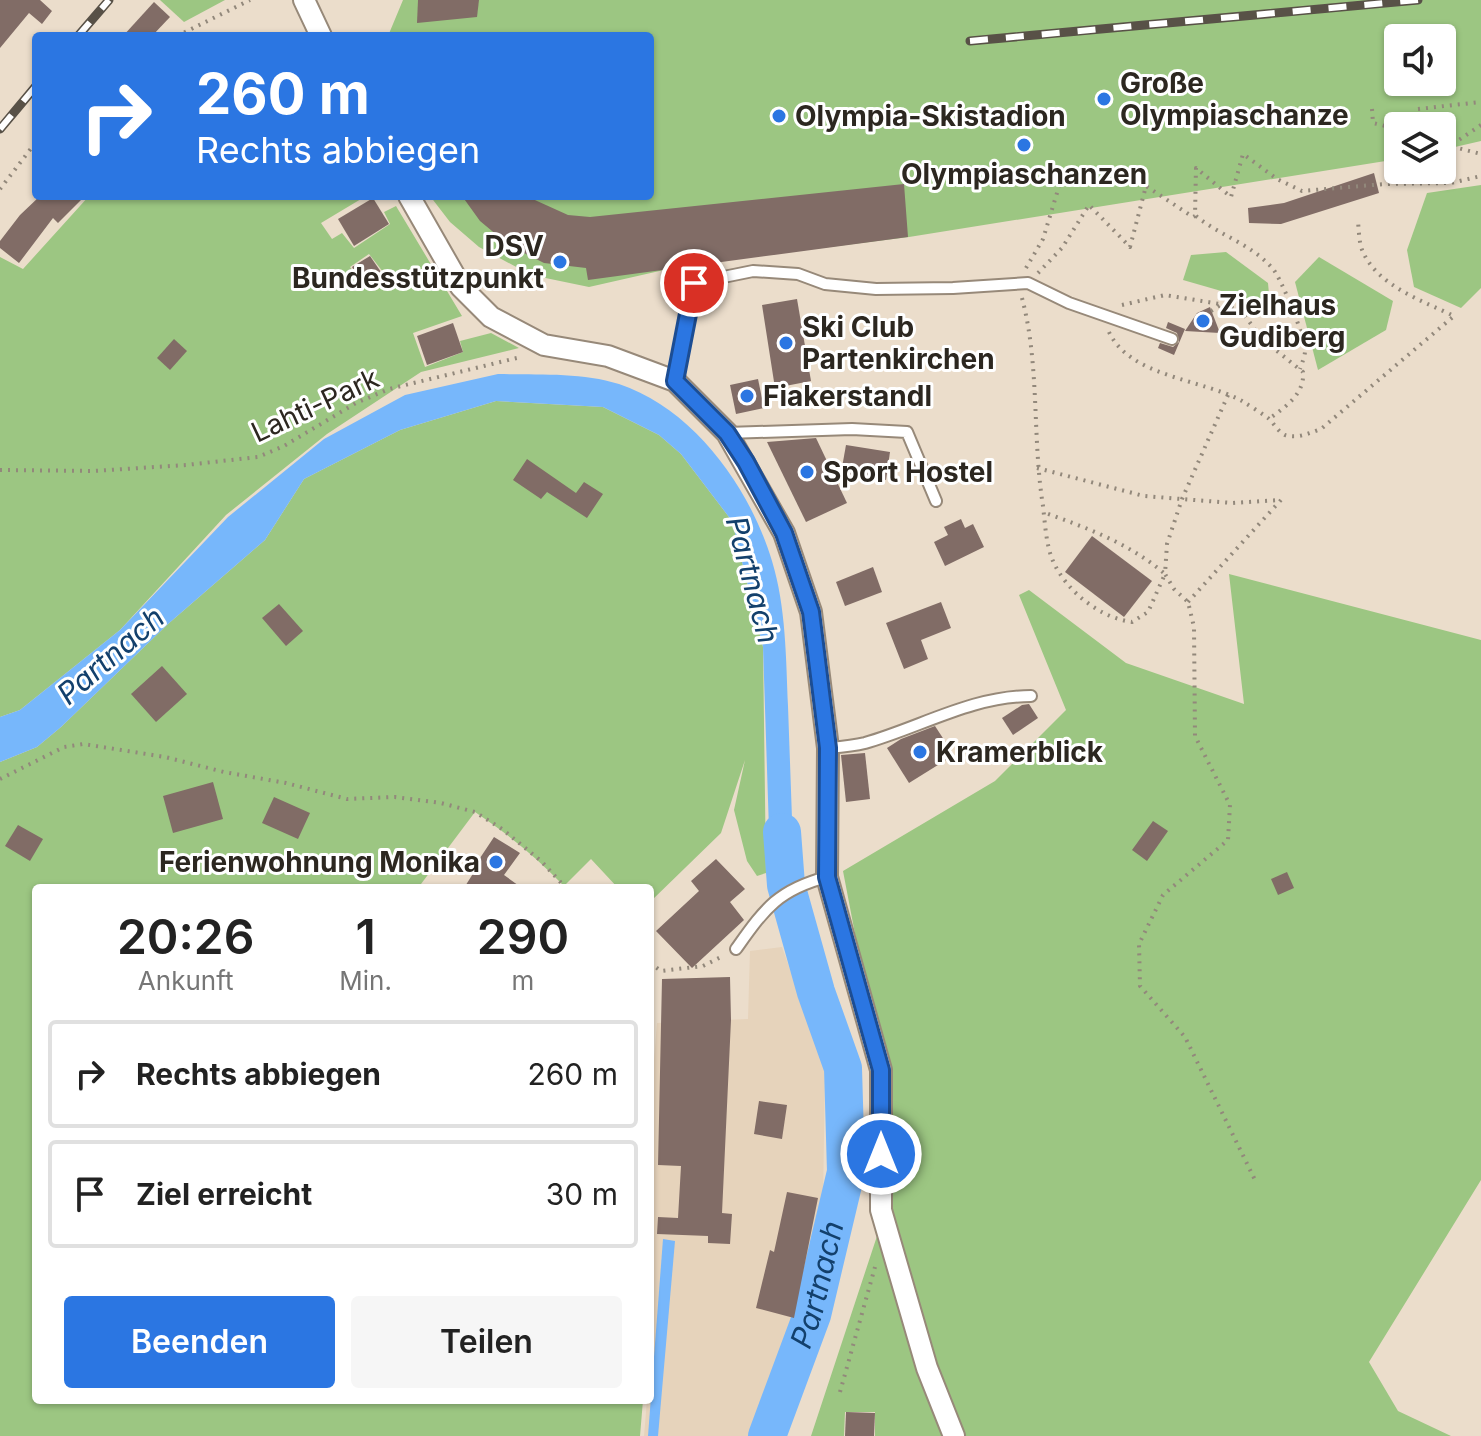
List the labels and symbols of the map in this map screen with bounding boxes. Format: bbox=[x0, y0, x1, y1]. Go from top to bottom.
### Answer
place label: Große Olympiaschanze bbox=[1120, 66, 1349, 132]
marker: Große Olympiaschanze bbox=[1095, 90, 1113, 108]
place label: Olympia-Skistadion bbox=[795, 99, 1066, 133]
marker: Olympia-Skistadion bbox=[770, 107, 788, 125]
marker: Olympiaschanzen bbox=[1015, 136, 1033, 154]
place label: Olympiaschanzen bbox=[901, 157, 1147, 191]
place label: DSV Bundesstützpunkt bbox=[292, 229, 544, 295]
pin bbox=[660, 249, 728, 317]
marker: DSV Bundesstützpunkt bbox=[551, 253, 569, 271]
place label: Zielhaus Gudiberg bbox=[1219, 288, 1345, 354]
place label: Ski Club Partenkirchen bbox=[802, 310, 995, 376]
marker: Zielhaus Gudiberg bbox=[1194, 312, 1212, 330]
marker: Ski Club Partenkirchen bbox=[777, 334, 795, 352]
street label: Lahti-Park bbox=[246, 361, 384, 449]
place label: Fiakerstandl bbox=[763, 379, 932, 413]
marker: Fiakerstandl bbox=[738, 387, 756, 405]
place label: Sport Hostel bbox=[823, 455, 993, 489]
marker: Sport Hostel bbox=[798, 463, 816, 481]
water label: Partnach bbox=[719, 512, 787, 647]
water label: Partnach bbox=[49, 599, 171, 711]
place label: Kramerblick bbox=[936, 735, 1104, 769]
marker: Kramerblick bbox=[911, 743, 929, 761]
place label: Ferienwohnung Monika bbox=[159, 845, 480, 879]
marker: Ferienwohnung Monika bbox=[487, 853, 505, 871]
position arrow bbox=[839, 1112, 923, 1196]
water label: Partnach bbox=[782, 1217, 851, 1353]

